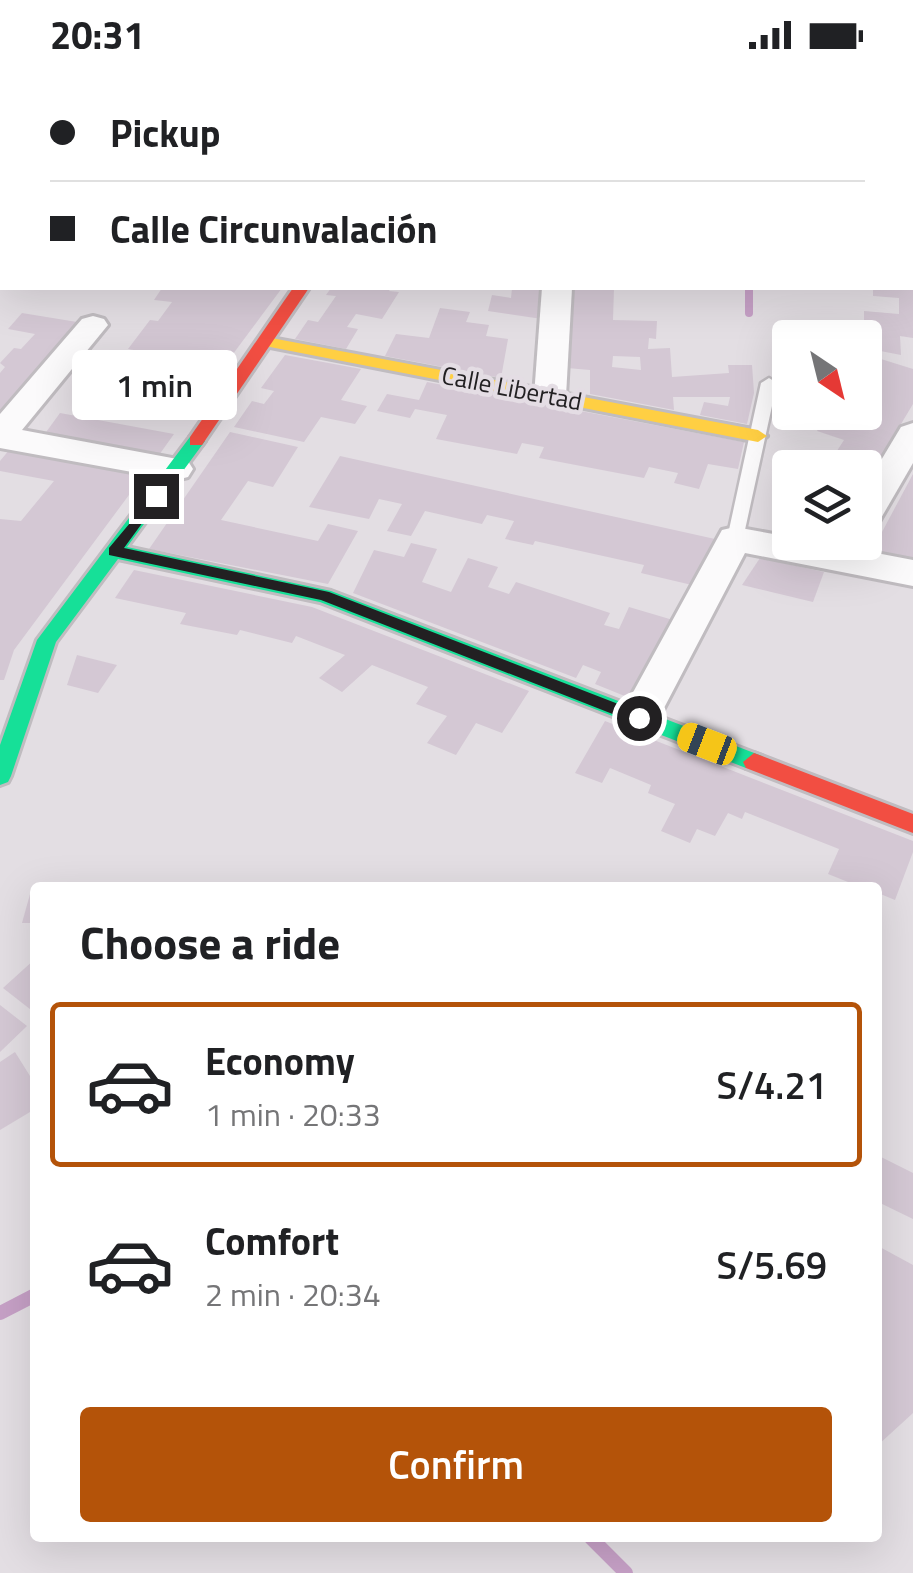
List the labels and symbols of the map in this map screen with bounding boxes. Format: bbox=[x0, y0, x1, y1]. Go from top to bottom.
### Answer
north arrow bbox=[772, 320, 882, 430]
callout: 1 min bbox=[74, 351, 238, 421]
street label: Calle Libertad bbox=[439, 356, 585, 420]
route end bbox=[134, 474, 179, 519]
route start bbox=[617, 696, 662, 741]
car bbox=[674, 719, 740, 769]

